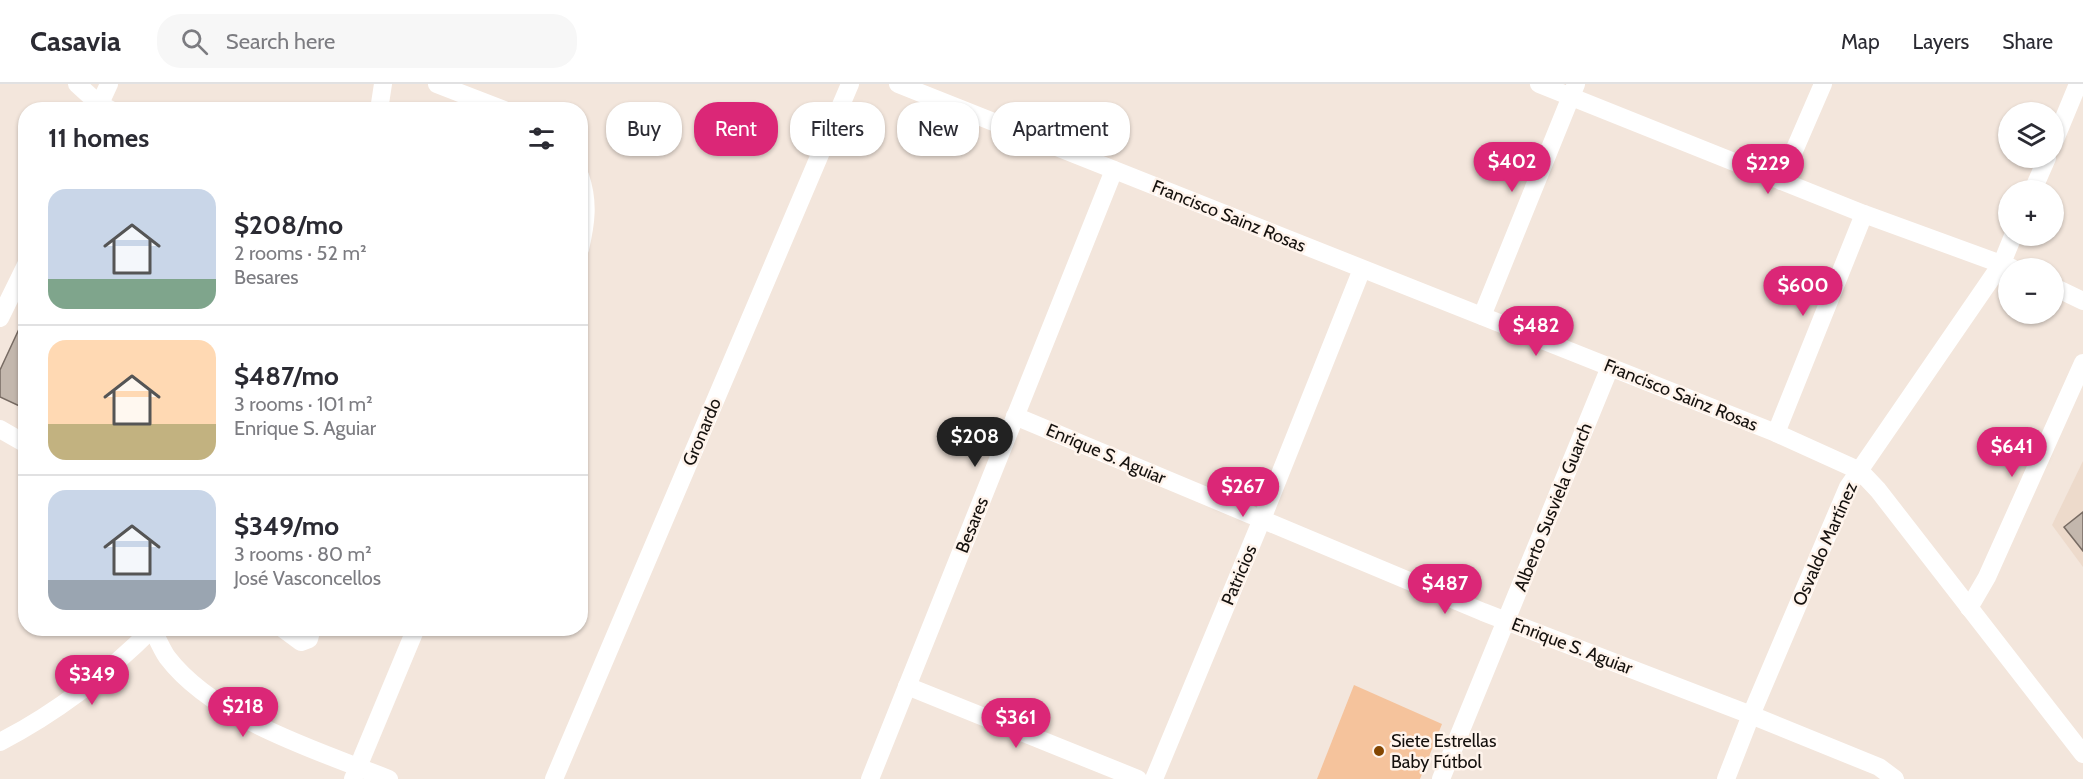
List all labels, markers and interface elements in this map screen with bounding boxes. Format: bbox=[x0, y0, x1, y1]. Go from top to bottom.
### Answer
search box bbox=[157, 14, 577, 68]
text: Casavia bbox=[30, 24, 121, 58]
icon: search bbox=[178, 25, 211, 58]
text: Search here bbox=[226, 28, 335, 55]
text: Map bbox=[1841, 29, 1880, 54]
text: Layers bbox=[1913, 29, 1969, 54]
text: Share bbox=[2002, 29, 2053, 54]
chip: Buy bbox=[606, 102, 682, 156]
chip: Rent bbox=[694, 102, 778, 156]
chip: Filters bbox=[790, 102, 885, 156]
chip: New bbox=[897, 102, 979, 156]
chip: Apartment bbox=[991, 102, 1130, 156]
map controls bbox=[1998, 102, 2064, 324]
button: layers bbox=[1998, 102, 2064, 168]
text: 11 homes bbox=[48, 122, 149, 154]
icon: filters bbox=[525, 122, 558, 155]
pin: $402 bbox=[1476, 142, 1548, 193]
pin: $229 bbox=[1732, 144, 1804, 195]
text: $402 bbox=[1488, 149, 1536, 173]
text: $229 bbox=[1746, 151, 1790, 175]
street label: Francisco Sainz Rosas bbox=[1149, 175, 1309, 257]
button: + bbox=[1998, 180, 2064, 246]
text: $208/mo bbox=[234, 209, 343, 241]
icon: home bbox=[96, 213, 168, 285]
text: 2 rooms · 52 m² bbox=[234, 241, 367, 265]
button: − bbox=[1998, 258, 2064, 324]
text: Besares bbox=[234, 265, 299, 289]
pin: $600 bbox=[1767, 266, 1839, 317]
text: $600 bbox=[1777, 273, 1829, 297]
pin: $482 bbox=[1500, 306, 1572, 357]
text: $482 bbox=[1513, 313, 1559, 337]
street label: Francisco Sainz Rosas bbox=[1601, 354, 1761, 436]
text: $487/mo bbox=[234, 360, 339, 392]
icon: home bbox=[96, 364, 168, 436]
text: 3 rooms · 101 m² bbox=[234, 392, 373, 416]
street label: Gronardo bbox=[678, 395, 726, 469]
text: Enrique S. Aguiar bbox=[234, 416, 376, 440]
pin: $208 bbox=[939, 417, 1011, 468]
street label: Enrique S. Aguiar bbox=[1043, 419, 1169, 489]
street label: Alberto Susviela Guarch bbox=[1509, 420, 1597, 594]
text: $208 bbox=[951, 424, 999, 448]
pin: $641 bbox=[1976, 427, 2048, 478]
text: $641 bbox=[1991, 434, 2033, 458]
pin: $267 bbox=[1207, 467, 1279, 518]
text: $267 bbox=[1221, 474, 1265, 498]
street label: Osvaldo Martínez bbox=[1788, 478, 1862, 609]
street label: Besares bbox=[951, 494, 993, 556]
text: $349/mo bbox=[234, 510, 339, 542]
icon: home bbox=[96, 514, 168, 586]
text: 3 rooms · 80 m² bbox=[234, 542, 372, 566]
street label: Patricios bbox=[1216, 542, 1262, 608]
pin: $487 bbox=[1409, 564, 1481, 615]
text: José Vasconcellos bbox=[234, 566, 381, 590]
text: $487 bbox=[1422, 571, 1468, 595]
street label: Enrique S. Aguiar bbox=[1508, 613, 1636, 679]
pin: $349 bbox=[56, 655, 128, 706]
text: $349 bbox=[69, 662, 115, 686]
pin: $218 bbox=[207, 687, 279, 738]
text: $218 bbox=[222, 694, 264, 718]
pin: $361 bbox=[980, 698, 1052, 749]
text: $361 bbox=[996, 705, 1037, 729]
place label: Siete Estrellas Baby Fútbol bbox=[1391, 730, 1496, 773]
marker: Siete Estrellas Baby Fútbol bbox=[1372, 744, 1386, 758]

